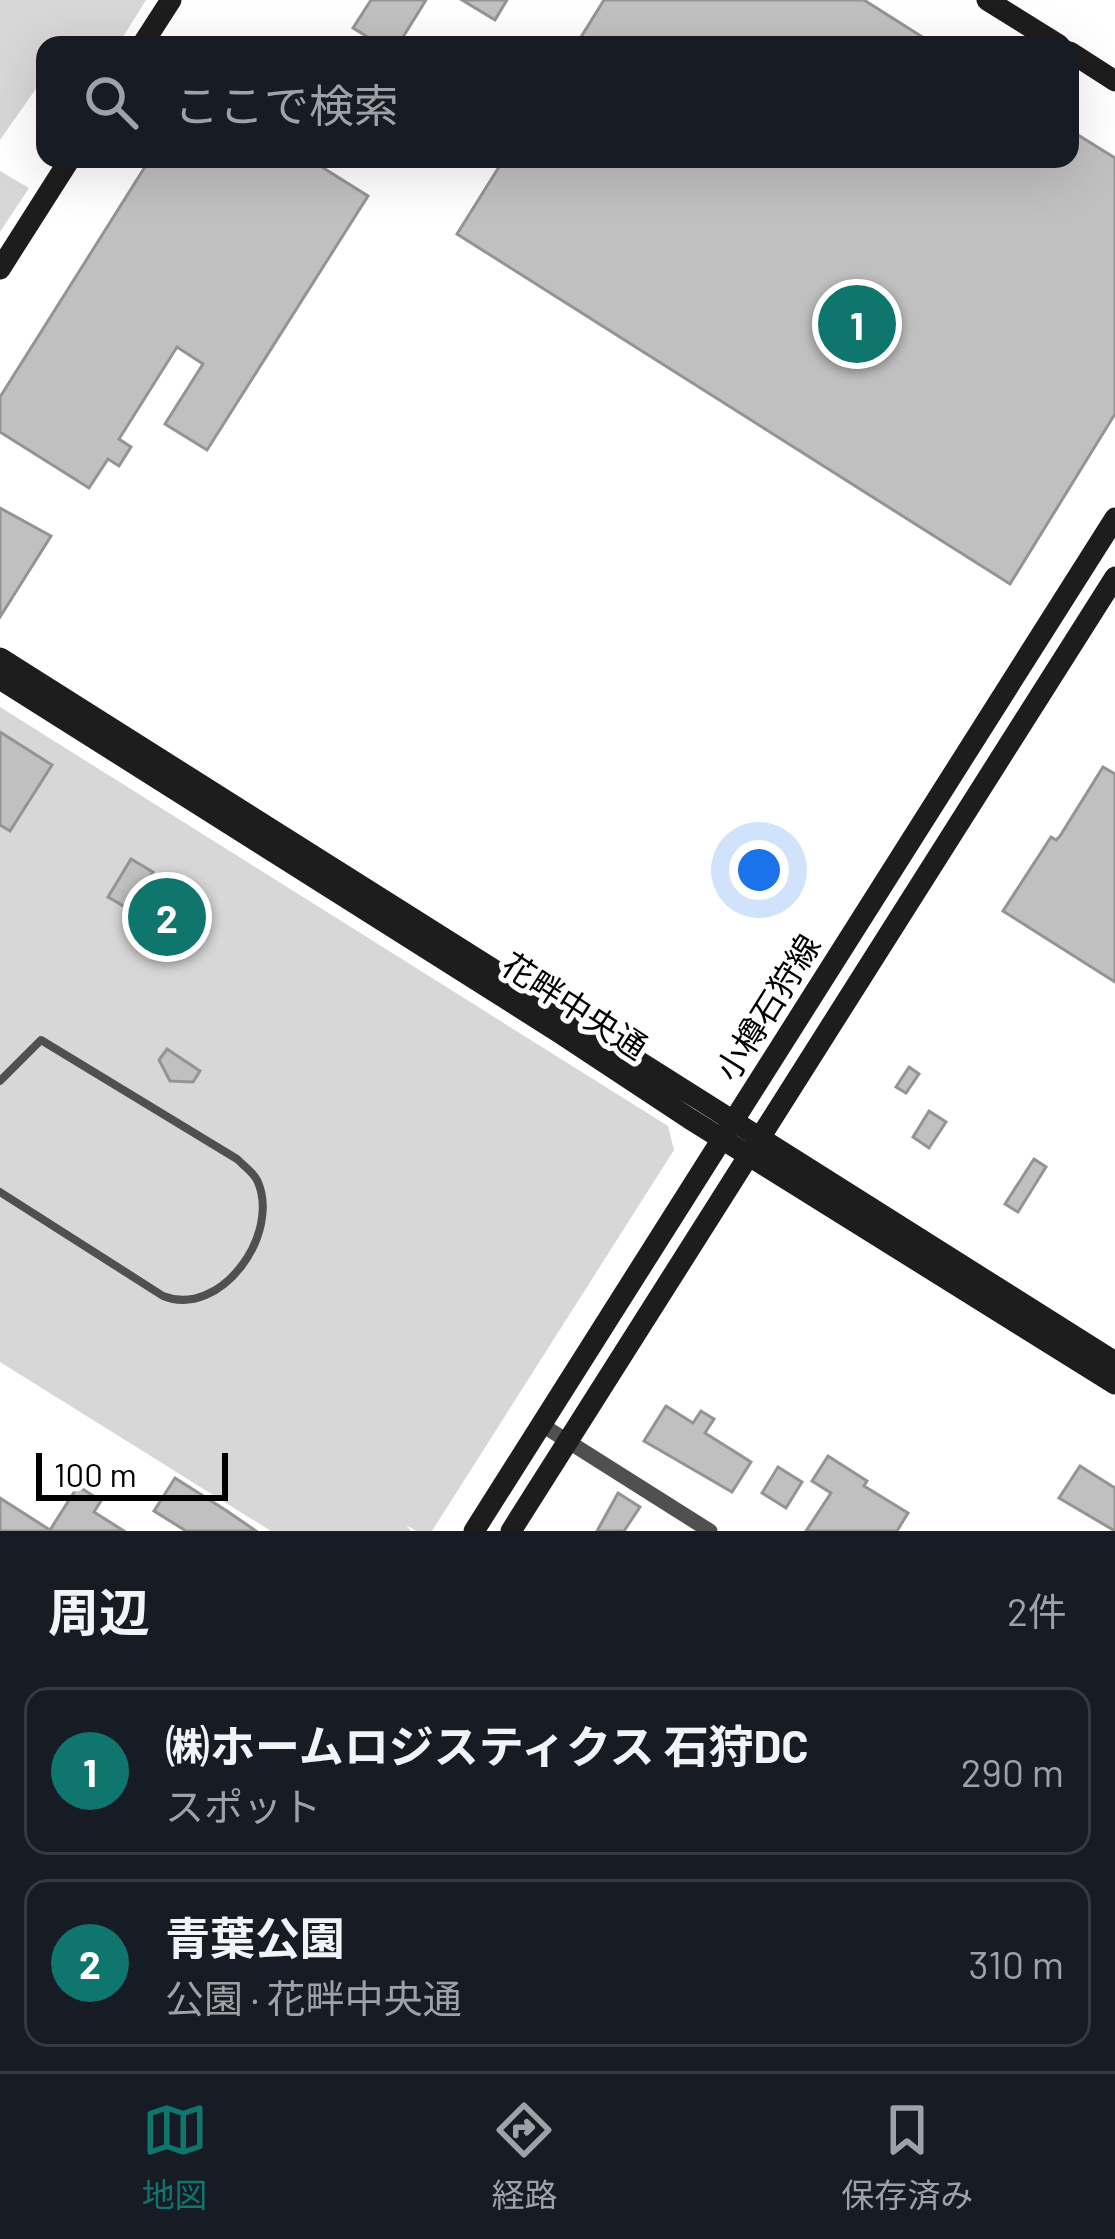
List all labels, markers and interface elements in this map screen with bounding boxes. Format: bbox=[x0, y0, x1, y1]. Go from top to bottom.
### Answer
search box bbox=[36, 36, 1079, 168]
icon: search bbox=[78, 69, 144, 135]
text: ここで検索 bbox=[174, 77, 399, 131]
pin: 1 bbox=[818, 279, 896, 369]
your location bbox=[729, 840, 789, 900]
pin: 2 bbox=[128, 872, 206, 962]
street label: 小樽石狩線 bbox=[706, 926, 828, 1088]
street label: 花畔中央通 bbox=[495, 943, 655, 1067]
scale bar bbox=[36, 1447, 228, 1500]
text: 100 m bbox=[54, 1454, 137, 1494]
text: 周辺 bbox=[48, 1580, 150, 1641]
text: 2件 bbox=[1007, 1587, 1067, 1634]
text: ㈱ホームロジスティクス 石狩DC bbox=[165, 1718, 809, 1772]
text: 1 bbox=[83, 1748, 97, 1795]
text: 290 m bbox=[961, 1748, 1064, 1795]
text: スポット bbox=[165, 1782, 321, 1829]
text: 青葉公園 bbox=[165, 1910, 345, 1964]
text: 2 bbox=[79, 1940, 101, 1987]
text: 310 m bbox=[968, 1940, 1064, 1987]
text: 公園 · 花畔中央通 bbox=[165, 1974, 462, 2021]
tab: 地図 bbox=[142, 2097, 208, 2217]
tab: 経路 bbox=[491, 2097, 557, 2217]
tab: 保存済み bbox=[841, 2097, 973, 2217]

